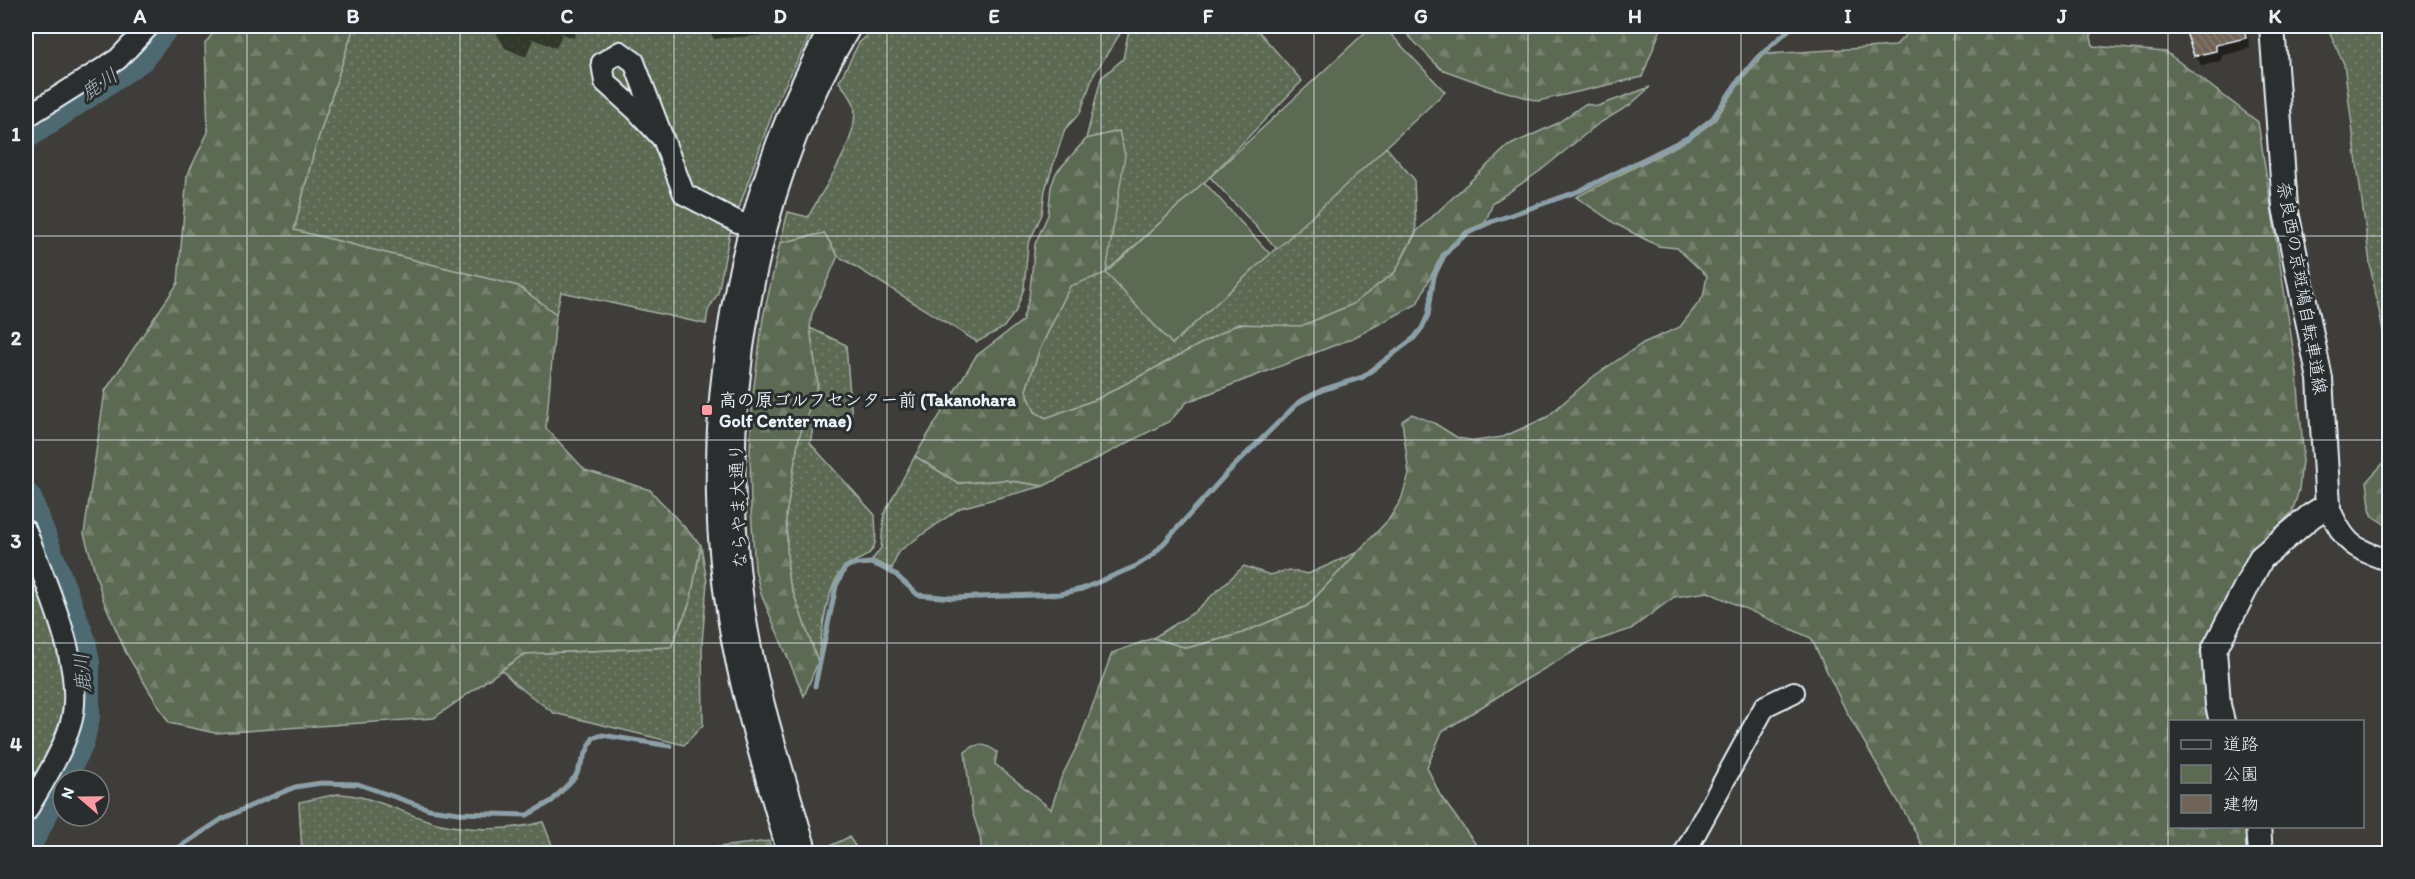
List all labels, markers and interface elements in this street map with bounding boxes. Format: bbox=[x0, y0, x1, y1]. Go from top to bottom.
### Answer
text: A bbox=[133, 4, 147, 28]
text: B bbox=[347, 4, 360, 28]
text: C bbox=[561, 4, 574, 28]
text: D bbox=[773, 4, 787, 28]
text: E bbox=[988, 4, 1000, 28]
text: F bbox=[1203, 4, 1214, 28]
text: G bbox=[1414, 4, 1428, 28]
text: H bbox=[1628, 4, 1642, 28]
text: I bbox=[1844, 4, 1852, 28]
text: J bbox=[2056, 4, 2067, 28]
text: K bbox=[2269, 4, 2283, 28]
water label: 鹿川 bbox=[76, 63, 122, 105]
text: 1 bbox=[11, 122, 21, 146]
street label: 奈良西の京斑鳩自転車道線 bbox=[2272, 180, 2332, 396]
text: 2 bbox=[11, 326, 22, 350]
place label: 高の原ゴルフセンター前 (Takanohara Golf Center mae) bbox=[719, 389, 1016, 432]
marker: 高の原ゴルフセンター前 (Takanohara Golf Center mae) bbox=[700, 403, 714, 417]
street label: ならやま大通り bbox=[725, 443, 751, 569]
text: 3 bbox=[11, 529, 22, 553]
water label: 鹿川 bbox=[69, 652, 95, 694]
legend bbox=[2169, 720, 2364, 828]
text: 4 bbox=[10, 732, 22, 756]
text: 道路 bbox=[2223, 733, 2259, 755]
text: 公園 bbox=[2223, 763, 2259, 785]
north arrow bbox=[51, 768, 111, 828]
text: N bbox=[57, 785, 78, 801]
text: 建物 bbox=[2223, 793, 2259, 815]

